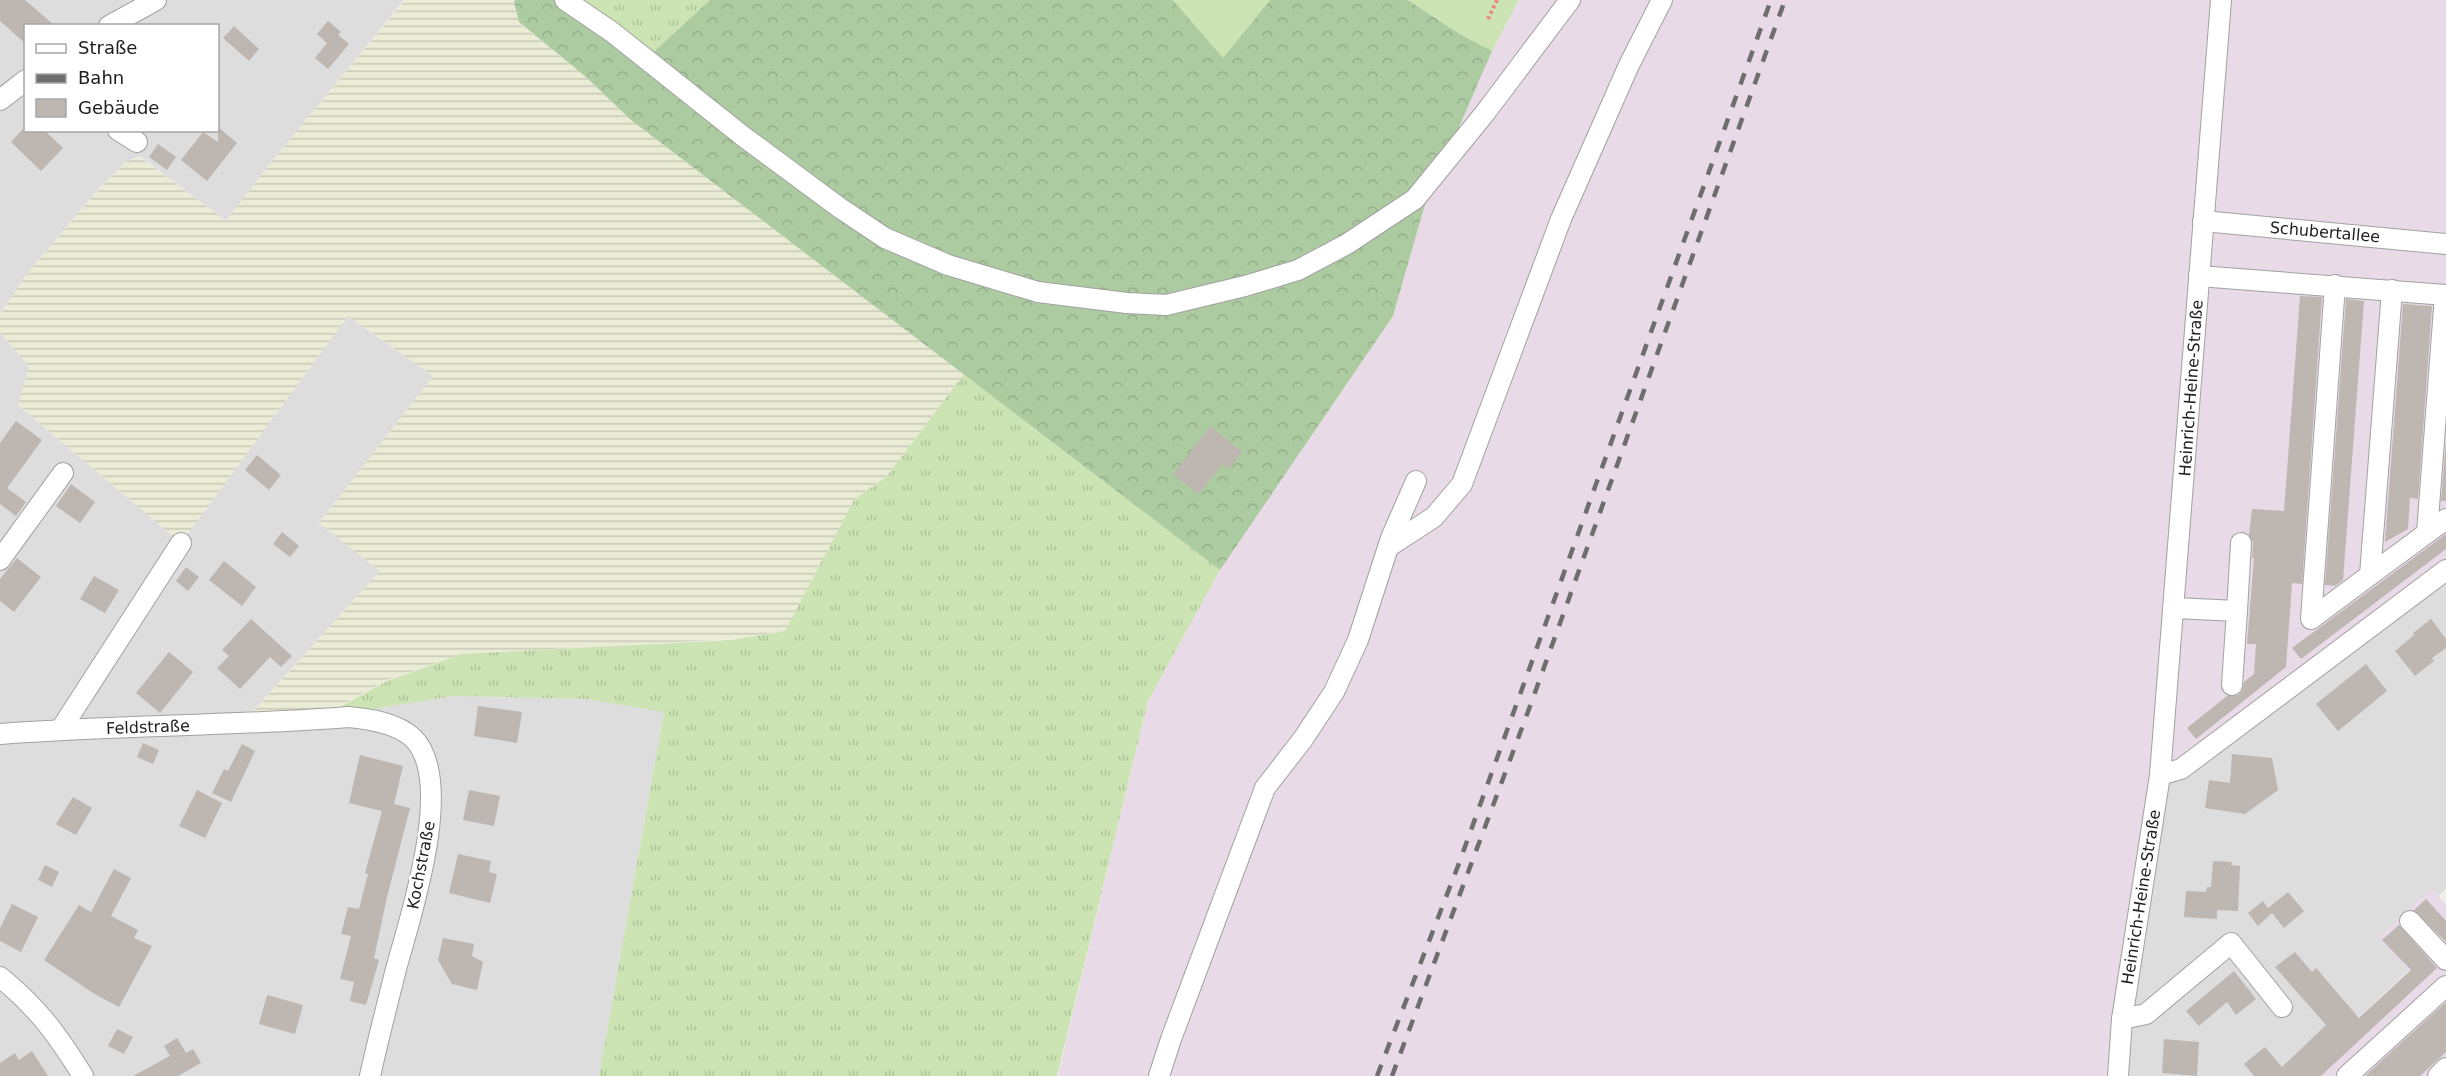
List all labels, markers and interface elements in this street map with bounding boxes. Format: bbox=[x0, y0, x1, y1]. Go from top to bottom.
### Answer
legend bbox=[24, 24, 219, 132]
text: Straße bbox=[78, 37, 137, 58]
text: Bahn bbox=[78, 67, 124, 88]
text: Gebäude bbox=[78, 97, 159, 118]
street label: Schubertallee bbox=[2269, 218, 2381, 246]
street label: Heinrich-Heine-Straße bbox=[2175, 299, 2207, 477]
street label: Feldstraße bbox=[106, 716, 190, 738]
street label: Heinrich-Heine-Straße bbox=[2118, 808, 2164, 986]
street label: Kochstraße bbox=[403, 819, 439, 911]

